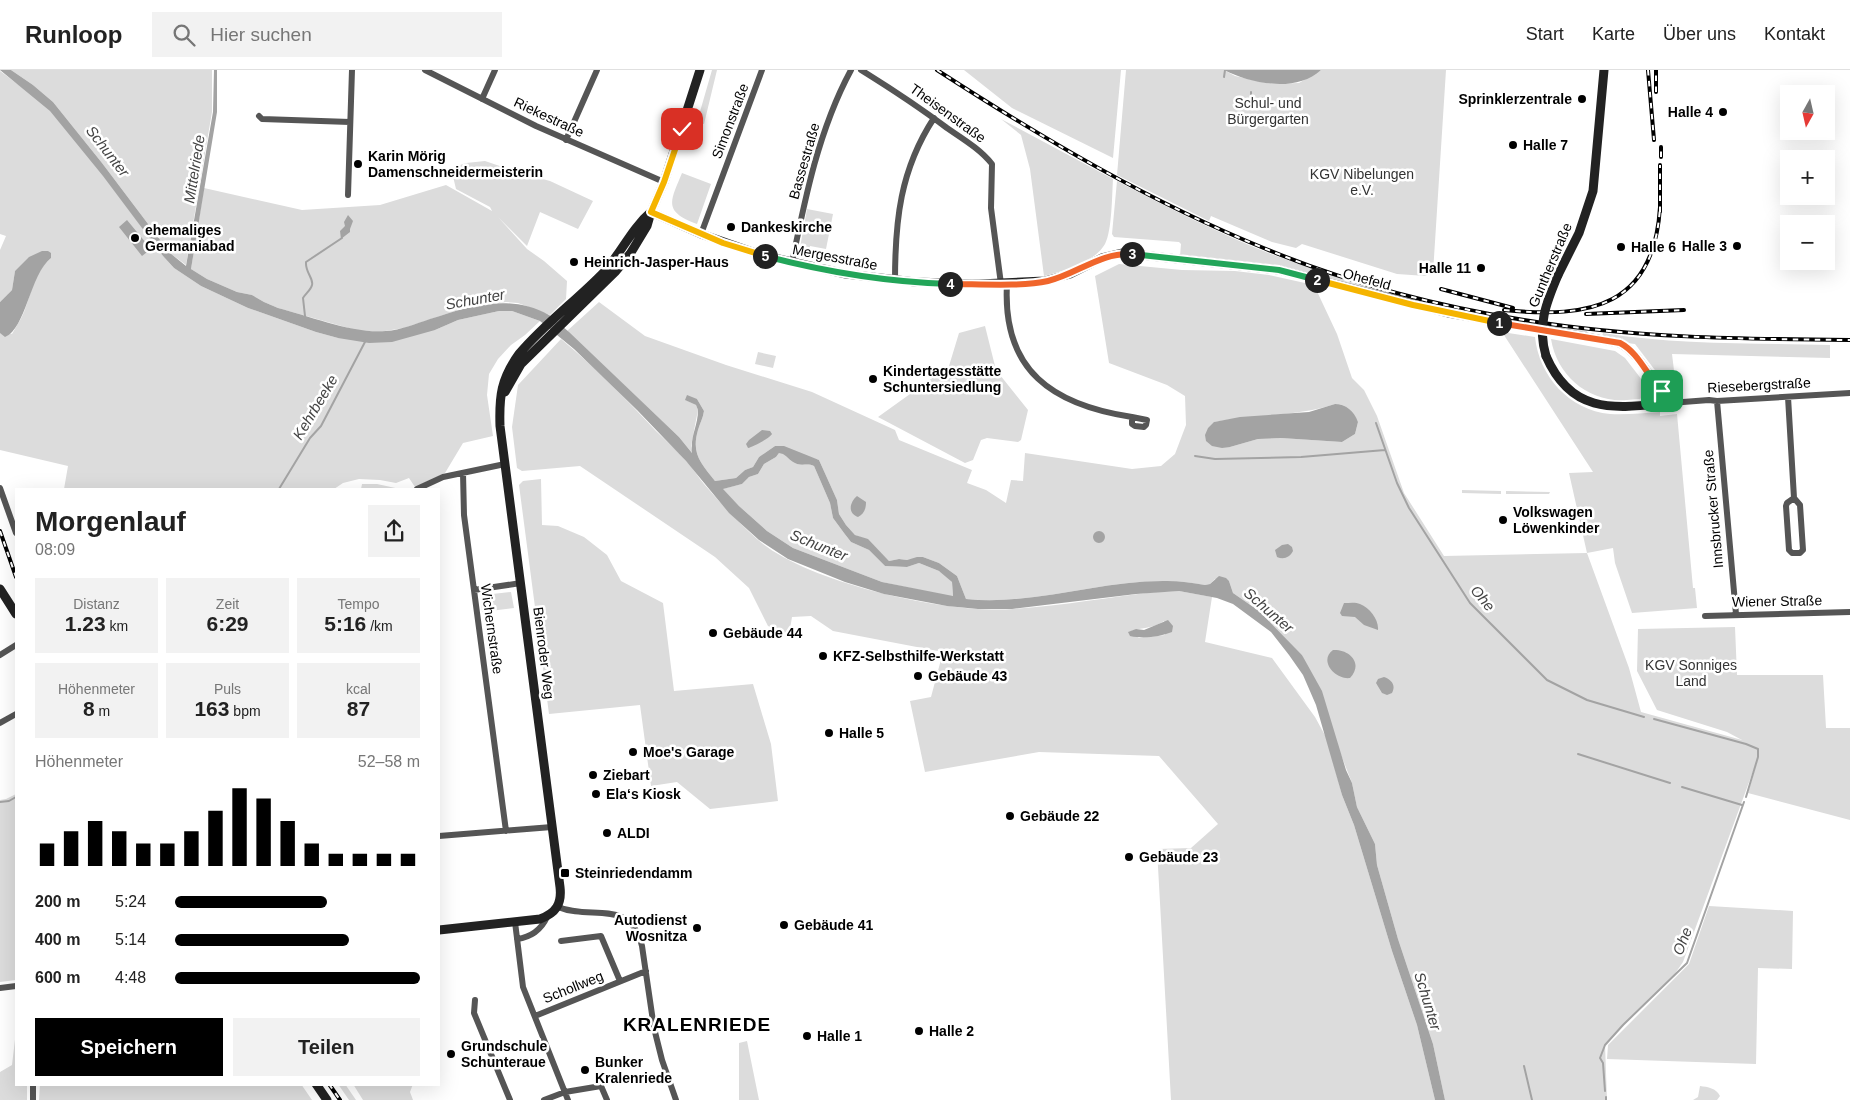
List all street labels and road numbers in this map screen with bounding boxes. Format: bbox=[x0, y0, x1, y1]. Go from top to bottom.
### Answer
street label: Theisenstraße bbox=[907, 80, 989, 146]
street label: Simonstraße bbox=[708, 81, 752, 161]
street label: Riekestraße bbox=[511, 94, 587, 140]
street label: Bassestraße bbox=[785, 121, 823, 201]
street label: Guntherstraße bbox=[1525, 220, 1575, 310]
street label: Mergesstraße bbox=[791, 241, 879, 273]
street label: Ohefeld bbox=[1341, 265, 1393, 293]
street label: Riesebergstraße bbox=[1707, 374, 1811, 396]
street label: Innsbrucker Straße bbox=[1700, 449, 1726, 569]
street label: Wichernstraße bbox=[478, 583, 506, 675]
street label: Wiener Straße bbox=[1732, 592, 1822, 610]
street label: Bienroder Weg bbox=[530, 606, 558, 700]
street label: Schollweg bbox=[540, 968, 606, 1006]

